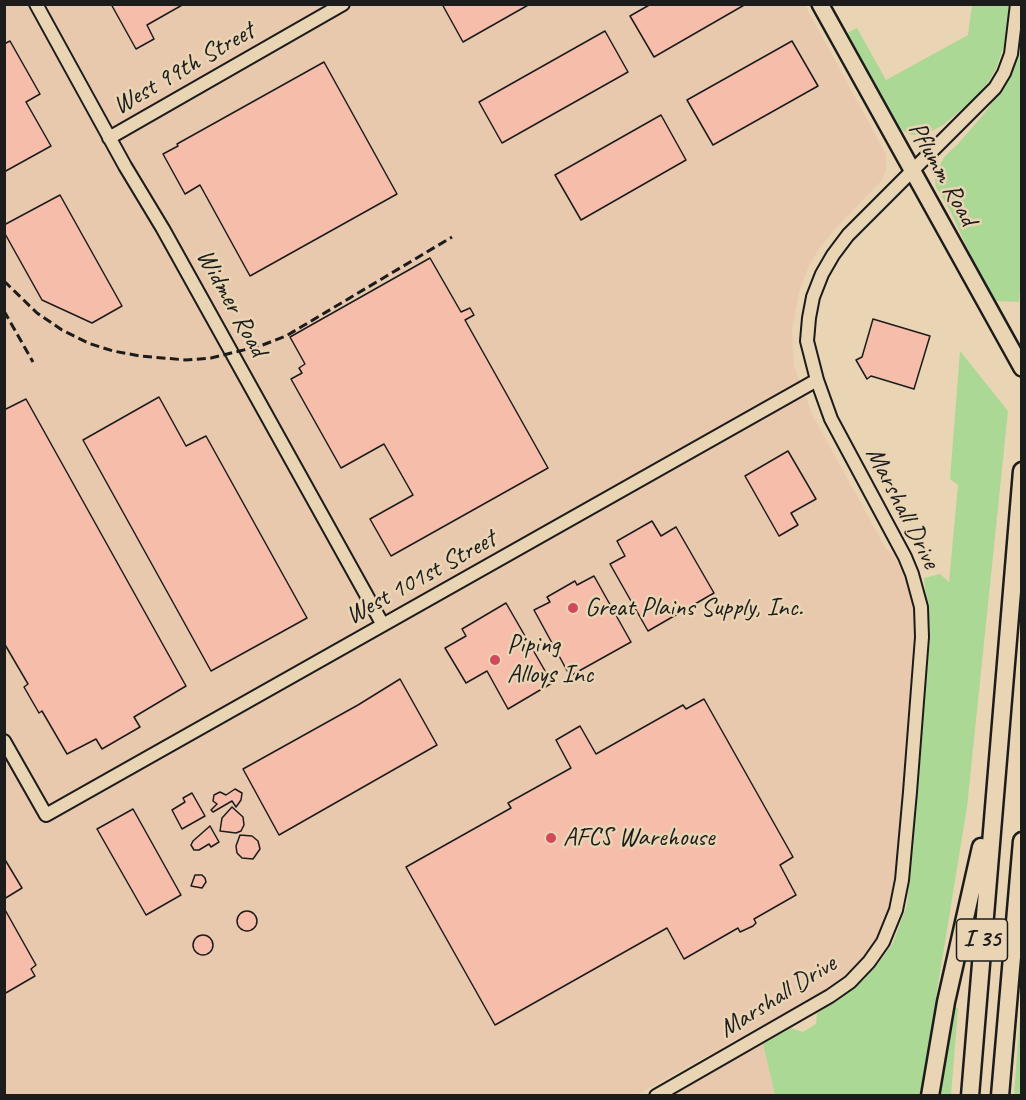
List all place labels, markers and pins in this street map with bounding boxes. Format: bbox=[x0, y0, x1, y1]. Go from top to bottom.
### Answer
place label: Great Plains Supply, Inc. bbox=[585, 592, 803, 624]
marker: Great Plains Supply, Inc. bbox=[566, 601, 580, 615]
place label: Piping Alloys Inc bbox=[507, 629, 593, 690]
marker: Piping Alloys Inc bbox=[488, 653, 502, 667]
place label: AFCS Warehouse bbox=[563, 822, 714, 854]
marker: AFCS Warehouse bbox=[544, 831, 558, 845]

